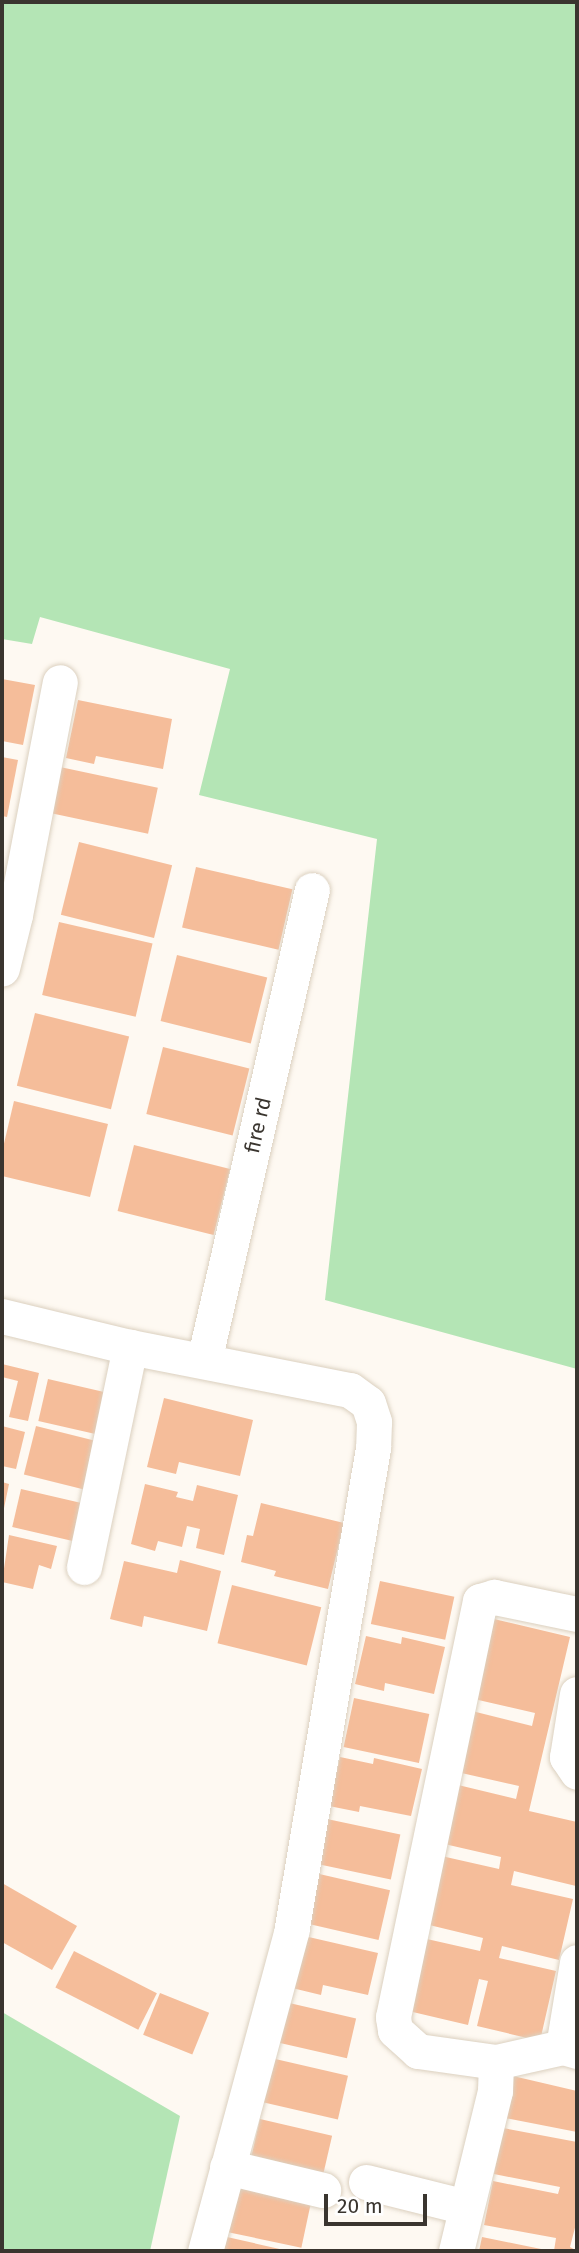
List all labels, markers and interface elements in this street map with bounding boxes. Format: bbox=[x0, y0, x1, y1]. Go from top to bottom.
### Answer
street label: fire rd bbox=[239, 1095, 277, 1155]
scale bar bbox=[327, 2180, 430, 2224]
text: 20 m bbox=[337, 2193, 383, 2219]

